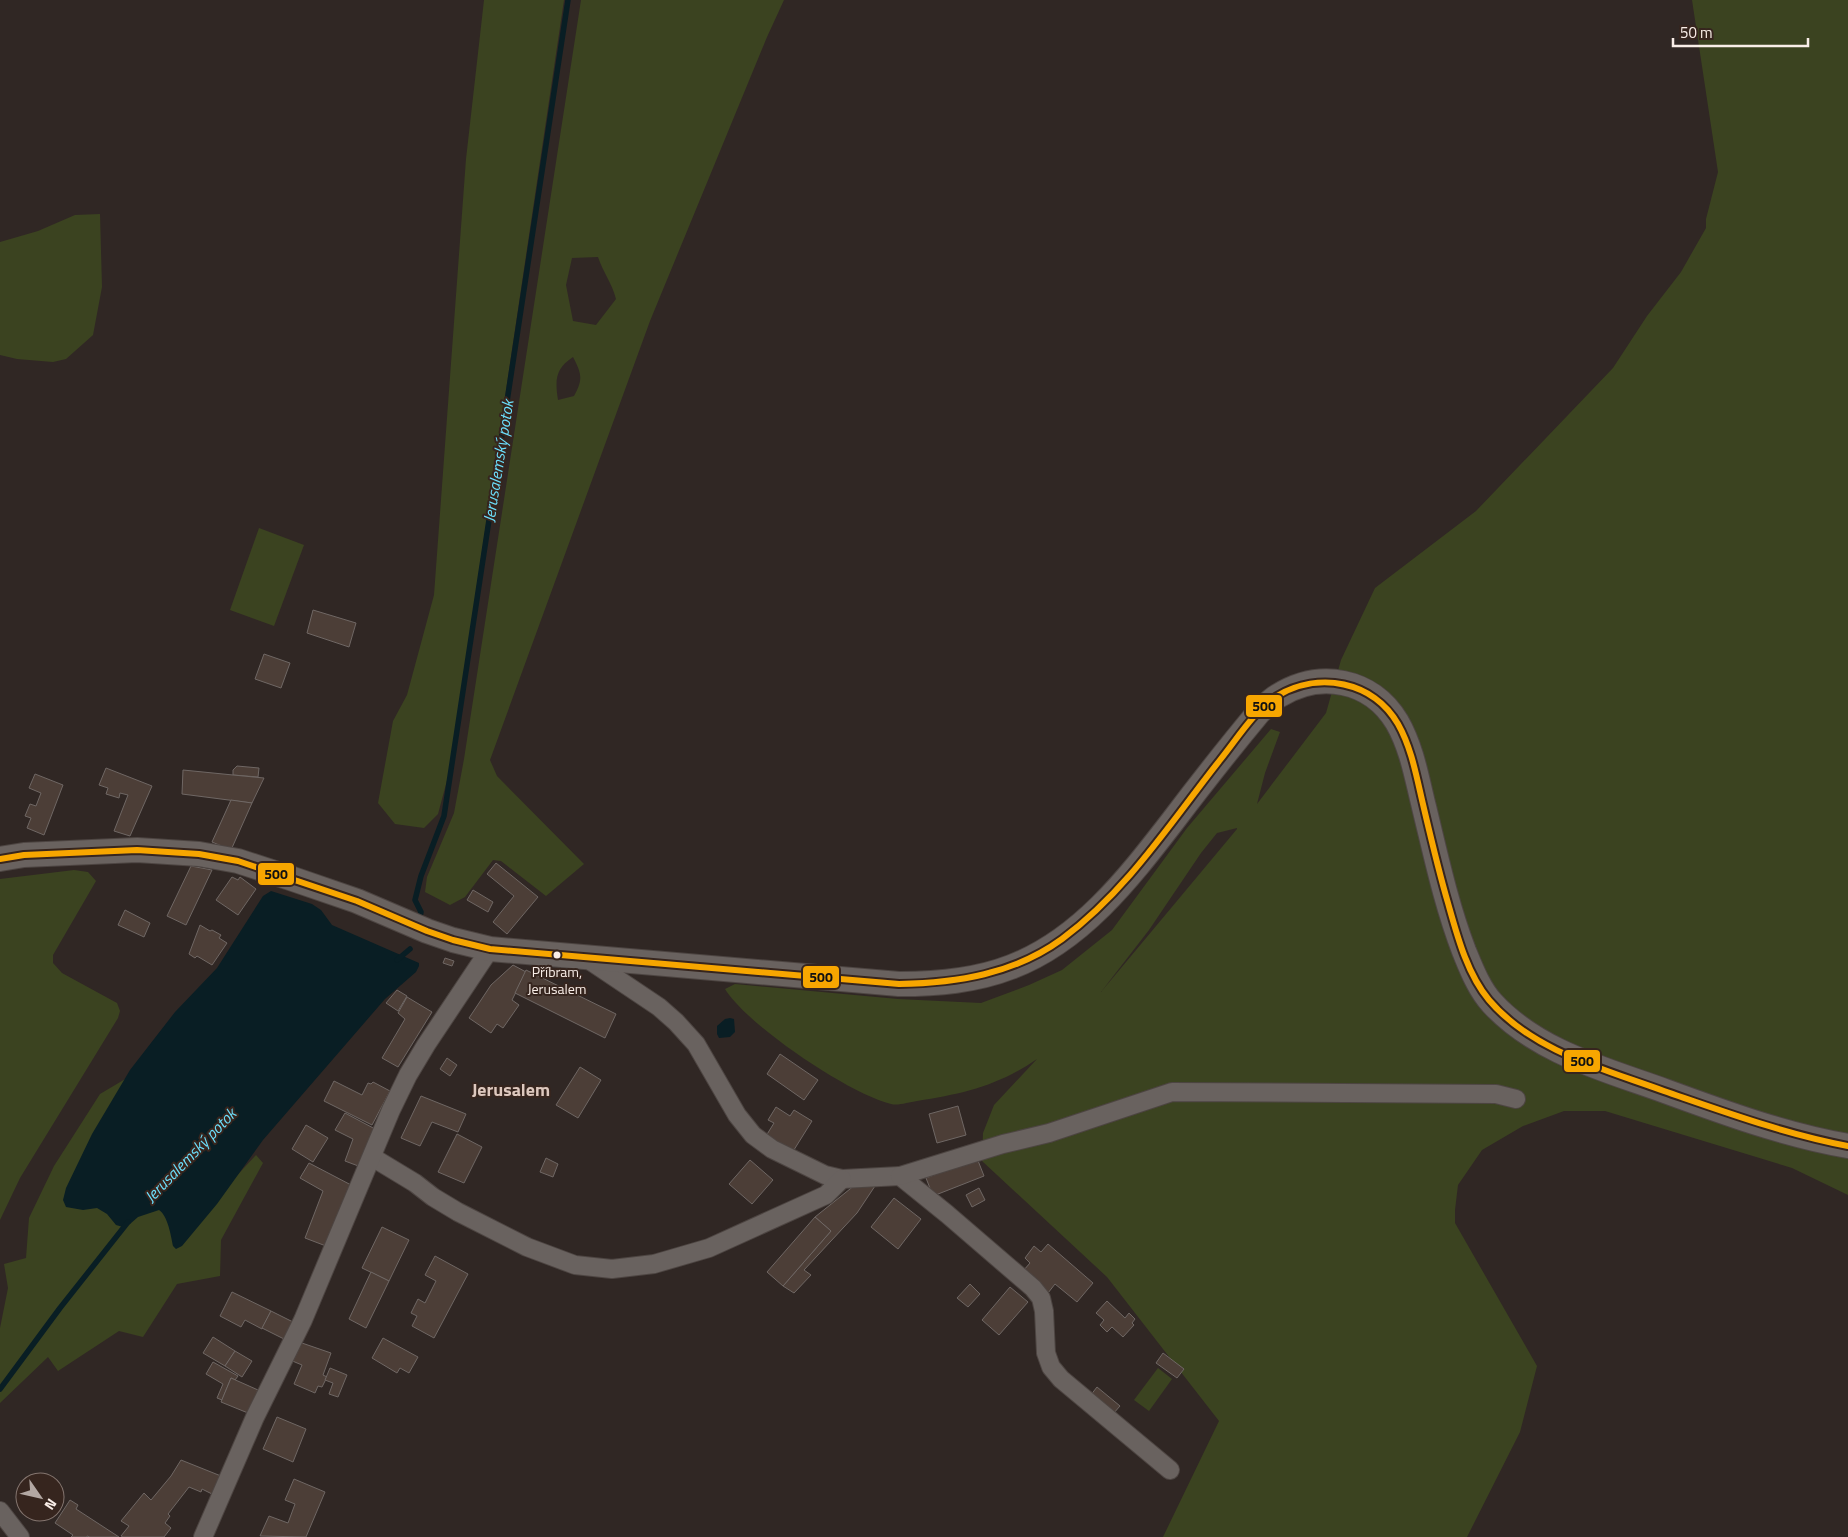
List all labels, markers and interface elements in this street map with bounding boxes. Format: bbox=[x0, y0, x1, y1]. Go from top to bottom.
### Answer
scale bar bbox=[1673, 15, 1808, 47]
text: 50 m bbox=[1680, 21, 1713, 44]
water label: Jerusalemský potok bbox=[476, 396, 520, 524]
line badge: 500 bbox=[1245, 694, 1283, 718]
text: 500 bbox=[1252, 695, 1276, 716]
line badge: 500 bbox=[257, 862, 295, 886]
text: 500 bbox=[264, 863, 288, 884]
marker: Příbram, Jerusalem bbox=[552, 950, 562, 960]
place label: Příbram, Jerusalem bbox=[528, 961, 586, 999]
line badge: 500 bbox=[802, 965, 840, 989]
text: 500 bbox=[809, 966, 833, 987]
line badge: 500 bbox=[1563, 1049, 1601, 1073]
text: 500 bbox=[1570, 1050, 1594, 1071]
district label: Jerusalem bbox=[472, 1076, 550, 1103]
water label: Jerusalemský potok bbox=[139, 1101, 243, 1208]
north arrow bbox=[15, 1472, 65, 1522]
text: N bbox=[40, 1495, 63, 1514]

